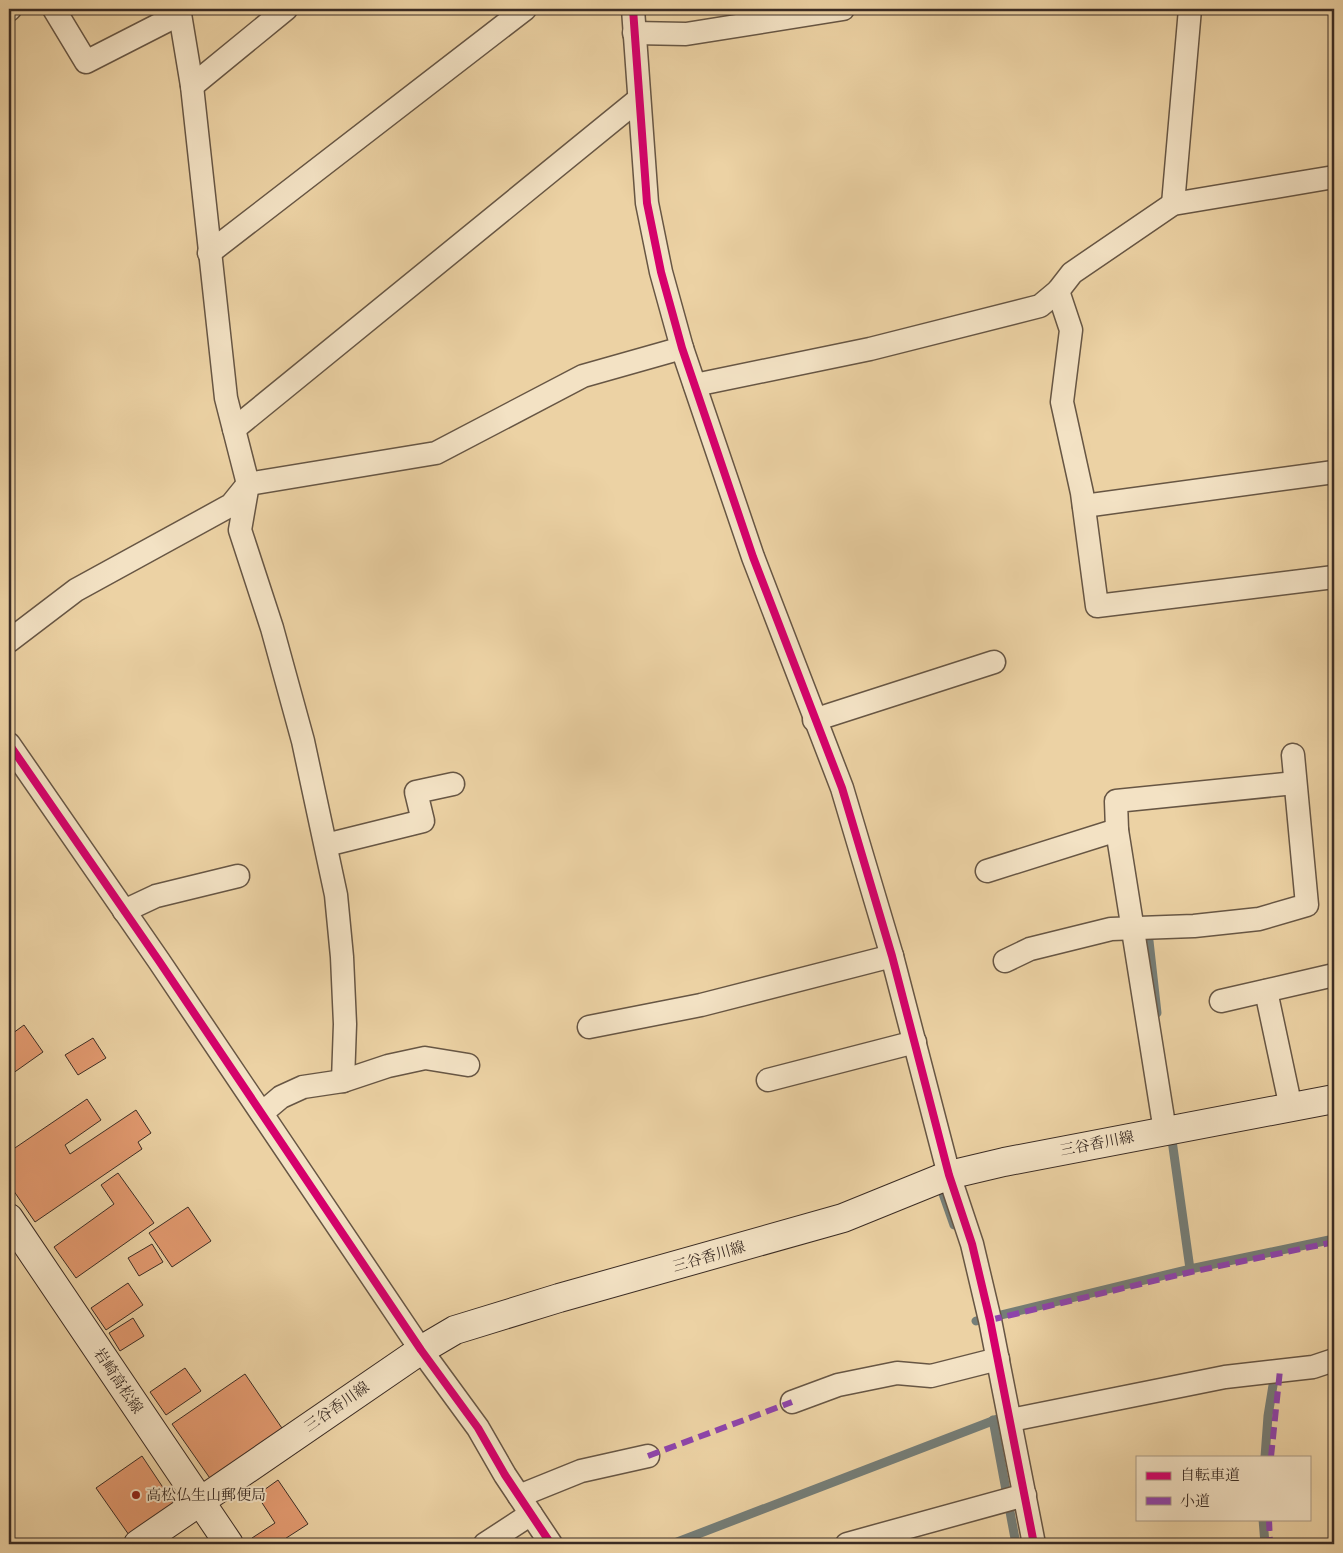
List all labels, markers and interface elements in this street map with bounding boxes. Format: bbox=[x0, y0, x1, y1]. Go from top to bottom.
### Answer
street label: 三谷香川線 bbox=[1058, 1128, 1136, 1160]
street label: 三谷香川線 bbox=[670, 1238, 748, 1276]
street label: 岩崎高松線 bbox=[89, 1345, 147, 1417]
street label: 三谷香川線 bbox=[301, 1378, 373, 1436]
legend bbox=[1136, 1456, 1310, 1520]
text: 自転車道 bbox=[1180, 1466, 1240, 1485]
place label: 高松仏生山郵便局 bbox=[146, 1486, 266, 1505]
marker: 高松仏生山郵便局 bbox=[130, 1489, 142, 1501]
text: 小道 bbox=[1180, 1492, 1210, 1511]

